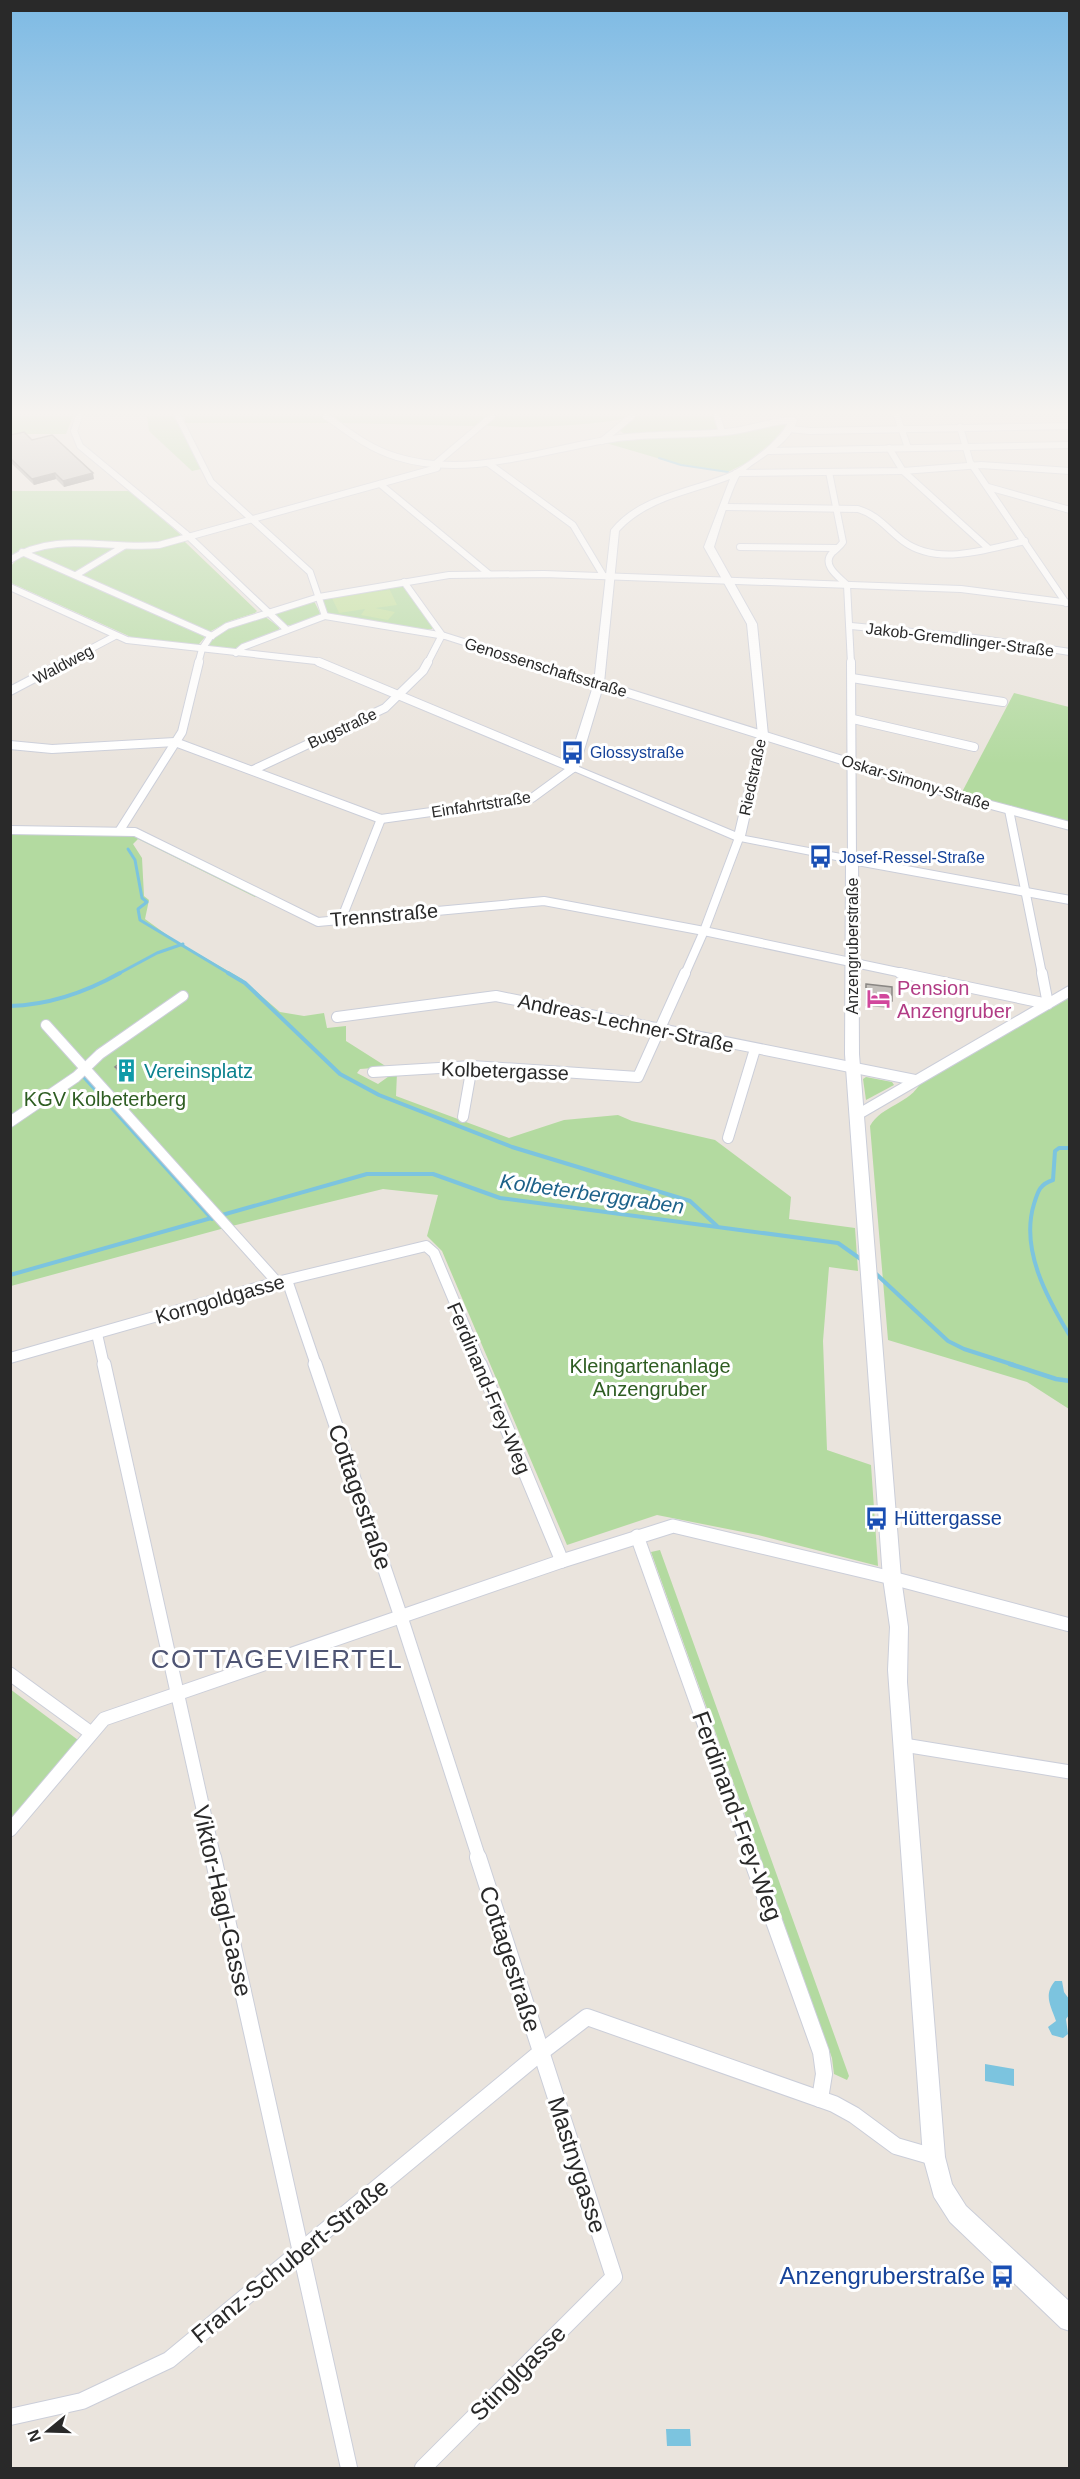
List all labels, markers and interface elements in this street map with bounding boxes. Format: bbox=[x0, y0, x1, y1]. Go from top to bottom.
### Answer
street label: Jakob-Gremdlinger-Straße bbox=[865, 620, 1055, 659]
street label: Genossenschaftsstraße bbox=[463, 635, 629, 700]
street label: Waldweg bbox=[30, 642, 96, 687]
street label: Bugstraße bbox=[305, 705, 379, 752]
street label: Riedstraße bbox=[736, 737, 769, 817]
bus stop icon: Glossystraße bbox=[559, 739, 585, 765]
place label: Glossystraße bbox=[590, 744, 684, 761]
street label: Oskar-Simony-Straße bbox=[839, 752, 992, 813]
street label: Einfahrtstraße bbox=[430, 788, 532, 821]
bus stop icon: Josef-Ressel-Straße bbox=[808, 844, 834, 870]
place label: Josef-Ressel-Straße bbox=[839, 849, 985, 866]
street label: Anzengruberstraße bbox=[844, 877, 861, 1014]
street label: Trennstraße bbox=[329, 899, 439, 931]
place label: Pension Anzengruber bbox=[897, 977, 1012, 1022]
hotel icon: Pension Anzengruber bbox=[866, 986, 892, 1012]
street label: Andreas-Lechner-Straße bbox=[516, 989, 736, 1057]
building icon: Vereinsplatz bbox=[113, 1058, 139, 1084]
street label: Kolbetergasse bbox=[441, 1058, 569, 1084]
place label: Vereinsplatz bbox=[144, 1060, 253, 1082]
park label: KGV Kolbeterberg bbox=[24, 1088, 186, 1110]
water label: Kolbeterberggraben bbox=[499, 1169, 686, 1218]
street label: Korngoldgasse bbox=[153, 1270, 287, 1328]
street label: Ferdinand-Frey-Weg bbox=[443, 1299, 535, 1477]
park label: Kleingartenanlage Anzengruber bbox=[569, 1355, 731, 1400]
street label: Cottagestraße bbox=[323, 1421, 398, 1573]
bus stop icon: Hüttergasse bbox=[863, 1505, 889, 1531]
place label: Hüttergasse bbox=[894, 1507, 1002, 1529]
district label: COTTAGEVIERTEL bbox=[151, 1644, 403, 1674]
street label: Ferdinand-Frey-Weg bbox=[687, 1707, 788, 1924]
street label: Viktor-Hagl-Gasse bbox=[187, 1803, 258, 1999]
street label: Cottagestraße bbox=[474, 1882, 547, 2035]
street label: Mastnygasse bbox=[543, 2093, 612, 2236]
street label: Franz-Schubert-Straße bbox=[186, 2173, 394, 2348]
place label: Anzengruberstraße bbox=[780, 2262, 985, 2289]
bus stop icon: Anzengruberstraße bbox=[990, 2263, 1016, 2289]
street label: Stinglgasse bbox=[464, 2319, 571, 2426]
north arrow bbox=[18, 2401, 78, 2461]
text: N bbox=[24, 2427, 44, 2444]

